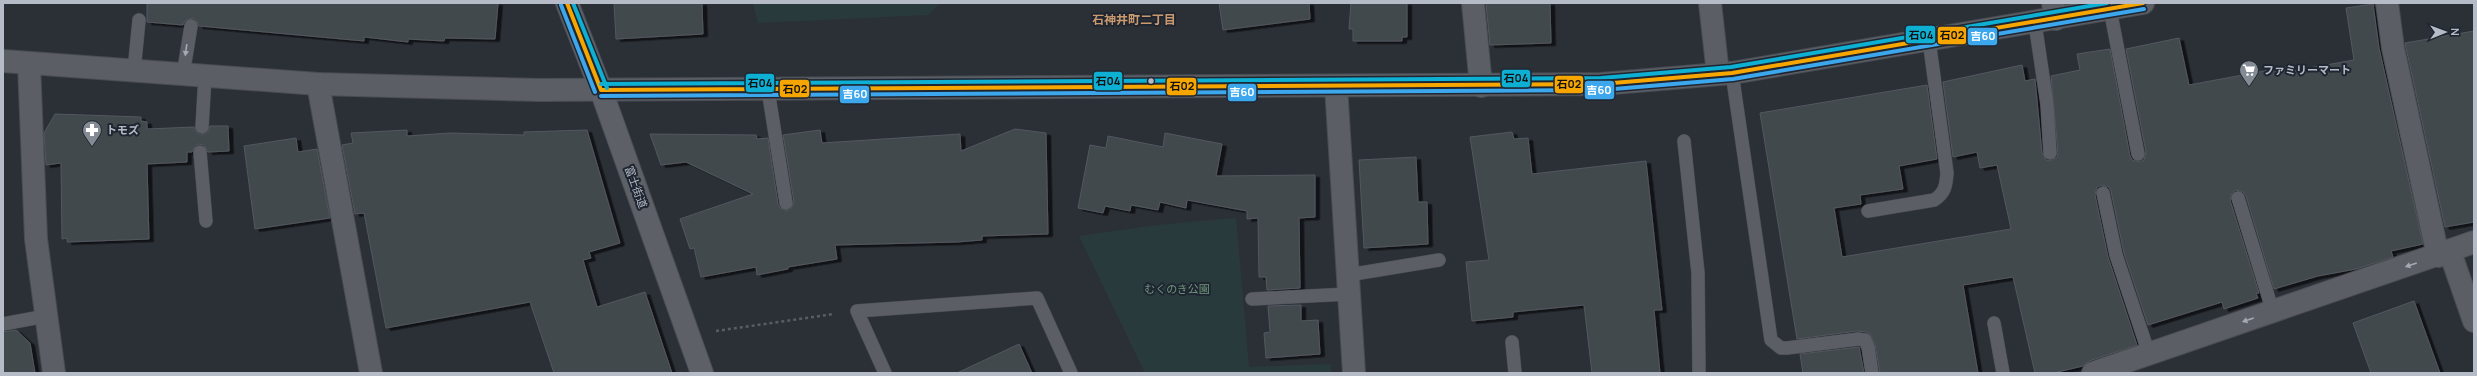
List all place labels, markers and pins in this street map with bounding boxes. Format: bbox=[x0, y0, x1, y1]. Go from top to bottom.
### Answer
supermarket icon: ファミリーマート bbox=[2238, 59, 2260, 87]
place label: ファミリーマート bbox=[2263, 62, 2351, 77]
unlabelled marker bbox=[1146, 76, 1156, 86]
pharmacy icon: トモズ bbox=[81, 119, 103, 147]
place label: トモズ bbox=[106, 122, 139, 137]

